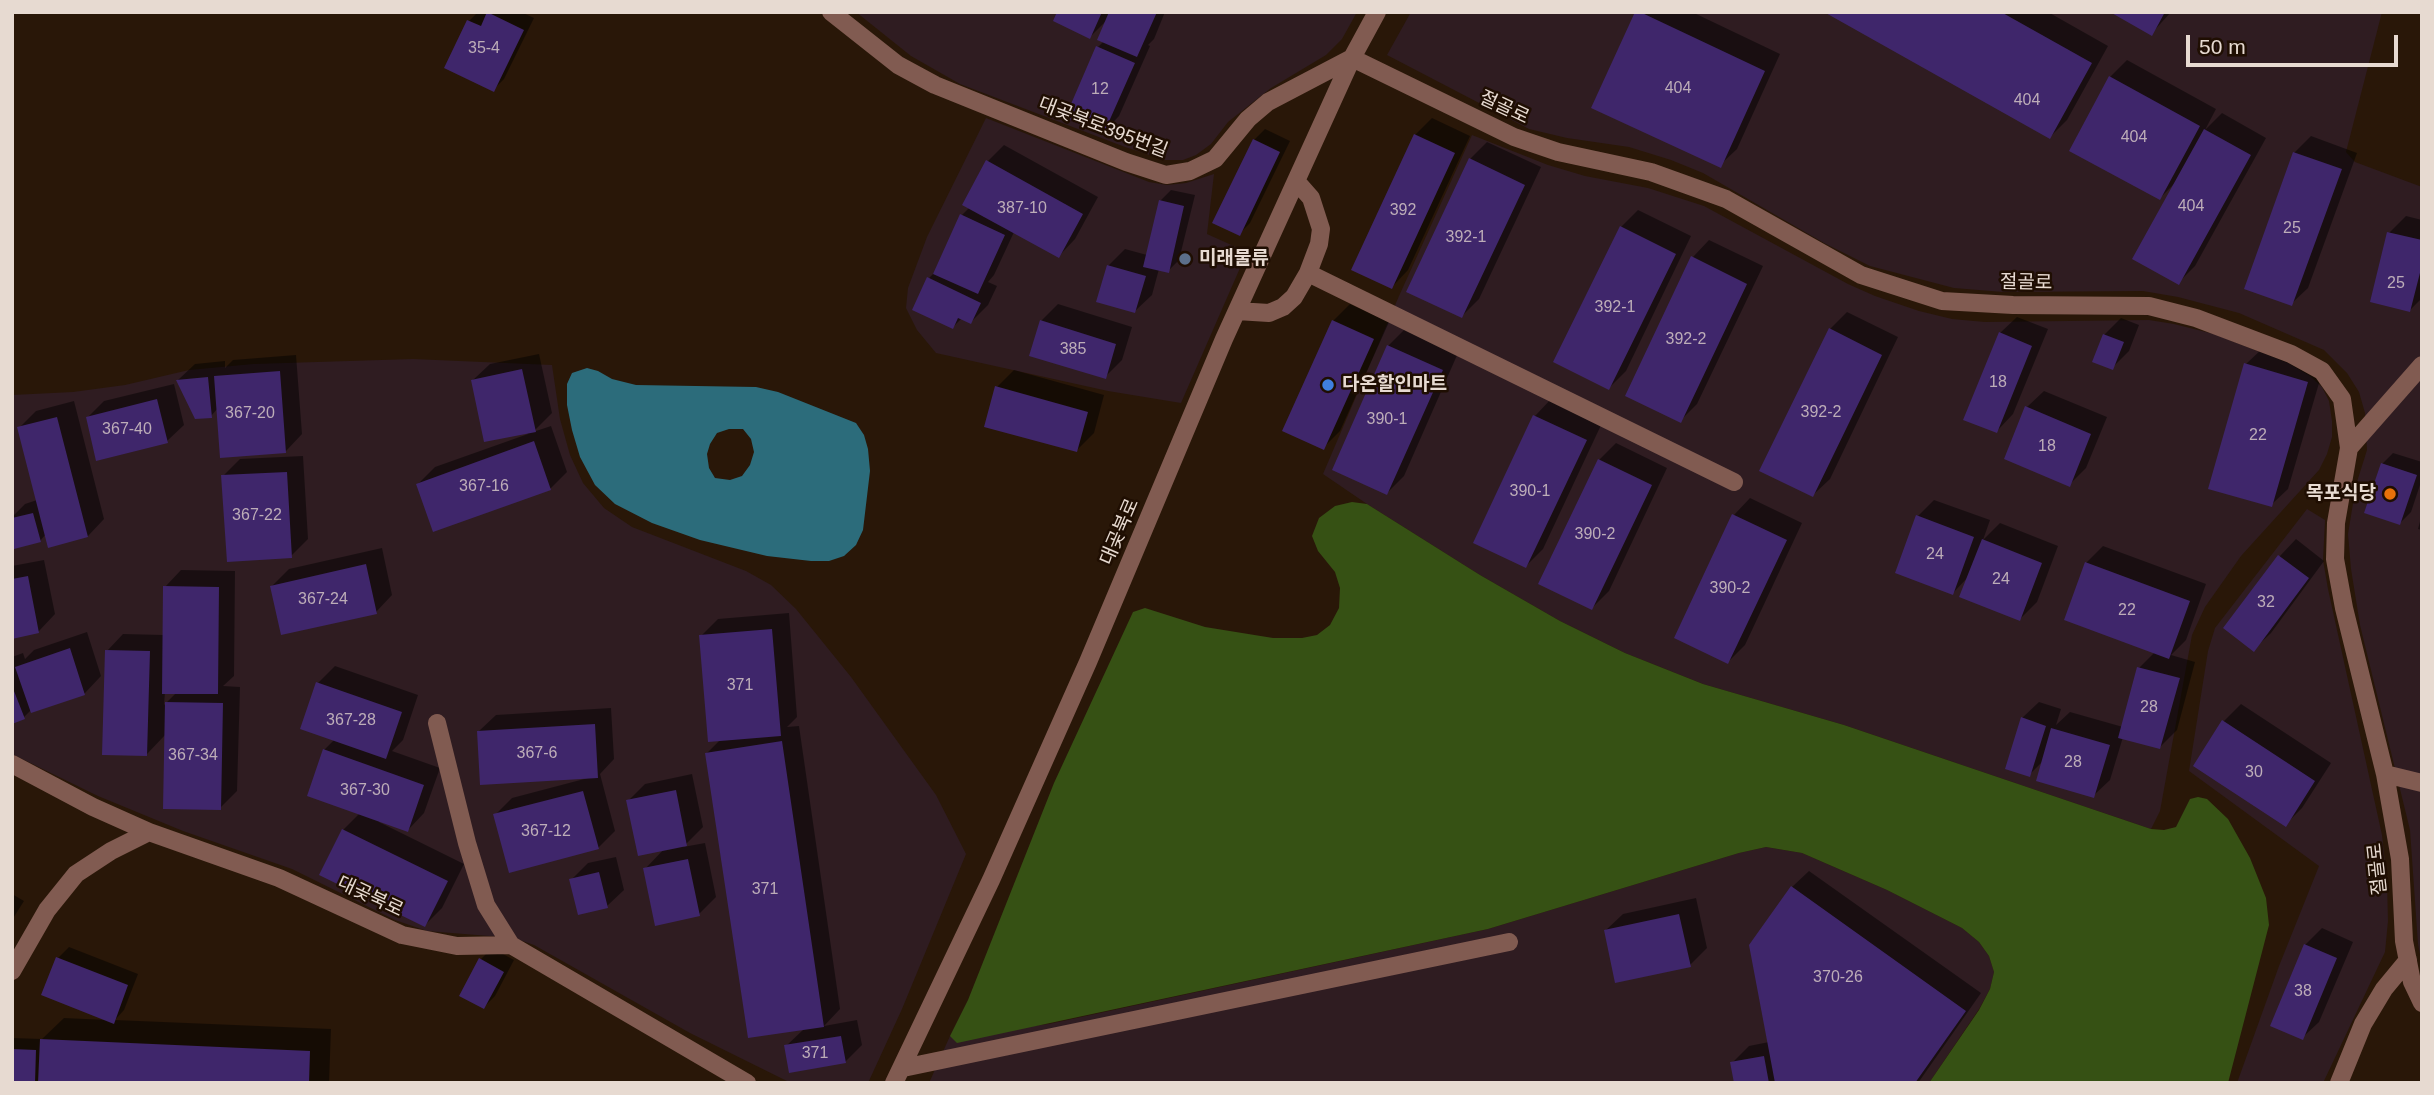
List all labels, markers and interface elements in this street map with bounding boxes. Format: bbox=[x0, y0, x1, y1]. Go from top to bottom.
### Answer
scale bar bbox=[2189, 21, 2401, 65]
text: 50 m bbox=[2199, 35, 2246, 58]
house number: 35-4 bbox=[468, 39, 500, 59]
house number: 404 bbox=[1665, 79, 1691, 99]
house number: 12 bbox=[1091, 80, 1109, 100]
street label: 절골로 bbox=[1475, 87, 1533, 129]
house number: 404 bbox=[2014, 91, 2040, 111]
street label: 대곶북로395번길 bbox=[1035, 93, 1171, 163]
house number: 404 bbox=[2121, 128, 2147, 148]
house number: 404 bbox=[2178, 197, 2204, 217]
house number: 387-10 bbox=[997, 199, 1047, 219]
house number: 392 bbox=[1390, 201, 1416, 221]
house number: 25 bbox=[2283, 219, 2301, 239]
house number: 392-1 bbox=[1446, 228, 1486, 248]
place label: 미래물류 bbox=[1199, 248, 1269, 270]
marker: 미래물류 bbox=[1177, 251, 1193, 267]
street label: 절골로 bbox=[2000, 271, 2052, 295]
house number: 25 bbox=[2387, 274, 2405, 294]
house number: 392-1 bbox=[1595, 298, 1635, 318]
house number: 392-2 bbox=[1666, 330, 1706, 350]
house number: 385 bbox=[1060, 340, 1086, 360]
house number: 18 bbox=[1989, 373, 2007, 393]
place label: 다온할인마트 bbox=[1342, 374, 1447, 396]
marker: 다온할인마트 bbox=[1320, 377, 1336, 393]
house number: 392-2 bbox=[1801, 403, 1841, 423]
house number: 367-20 bbox=[225, 404, 275, 424]
house number: 390-1 bbox=[1367, 410, 1407, 430]
house number: 367-40 bbox=[102, 420, 152, 440]
house number: 22 bbox=[2249, 426, 2267, 446]
house number: 18 bbox=[2038, 437, 2056, 457]
house number: 367-16 bbox=[459, 477, 509, 497]
house number: 390-1 bbox=[1510, 482, 1550, 502]
place label: 목포식당 bbox=[2306, 483, 2376, 505]
marker: 목포식당 bbox=[2382, 486, 2398, 502]
street label: 대곶북로 bbox=[1096, 495, 1144, 569]
house number: 367-22 bbox=[232, 506, 282, 526]
house number: 390-2 bbox=[1575, 525, 1615, 545]
house number: 24 bbox=[1926, 545, 1944, 565]
house number: 24 bbox=[1992, 570, 2010, 590]
house number: 390-2 bbox=[1710, 579, 1750, 599]
house number: 367-24 bbox=[298, 590, 348, 610]
house number: 32 bbox=[2257, 593, 2275, 613]
house number: 22 bbox=[2118, 601, 2136, 621]
house number: 371 bbox=[727, 676, 753, 696]
house number: 28 bbox=[2140, 698, 2158, 718]
house number: 367-28 bbox=[326, 711, 376, 731]
house number: 367-6 bbox=[517, 744, 557, 764]
house number: 367-34 bbox=[168, 746, 218, 766]
house number: 28 bbox=[2064, 753, 2082, 773]
house number: 30 bbox=[2245, 763, 2263, 783]
house number: 367-30 bbox=[340, 781, 390, 801]
house number: 367-12 bbox=[521, 822, 571, 842]
street label: 절골로 bbox=[2364, 842, 2392, 896]
street label: 대곶북로 bbox=[333, 872, 407, 922]
house number: 371 bbox=[752, 880, 778, 900]
house number: 370-26 bbox=[1813, 968, 1863, 988]
house number: 38 bbox=[2294, 982, 2312, 1002]
house number: 371 bbox=[802, 1044, 828, 1064]

